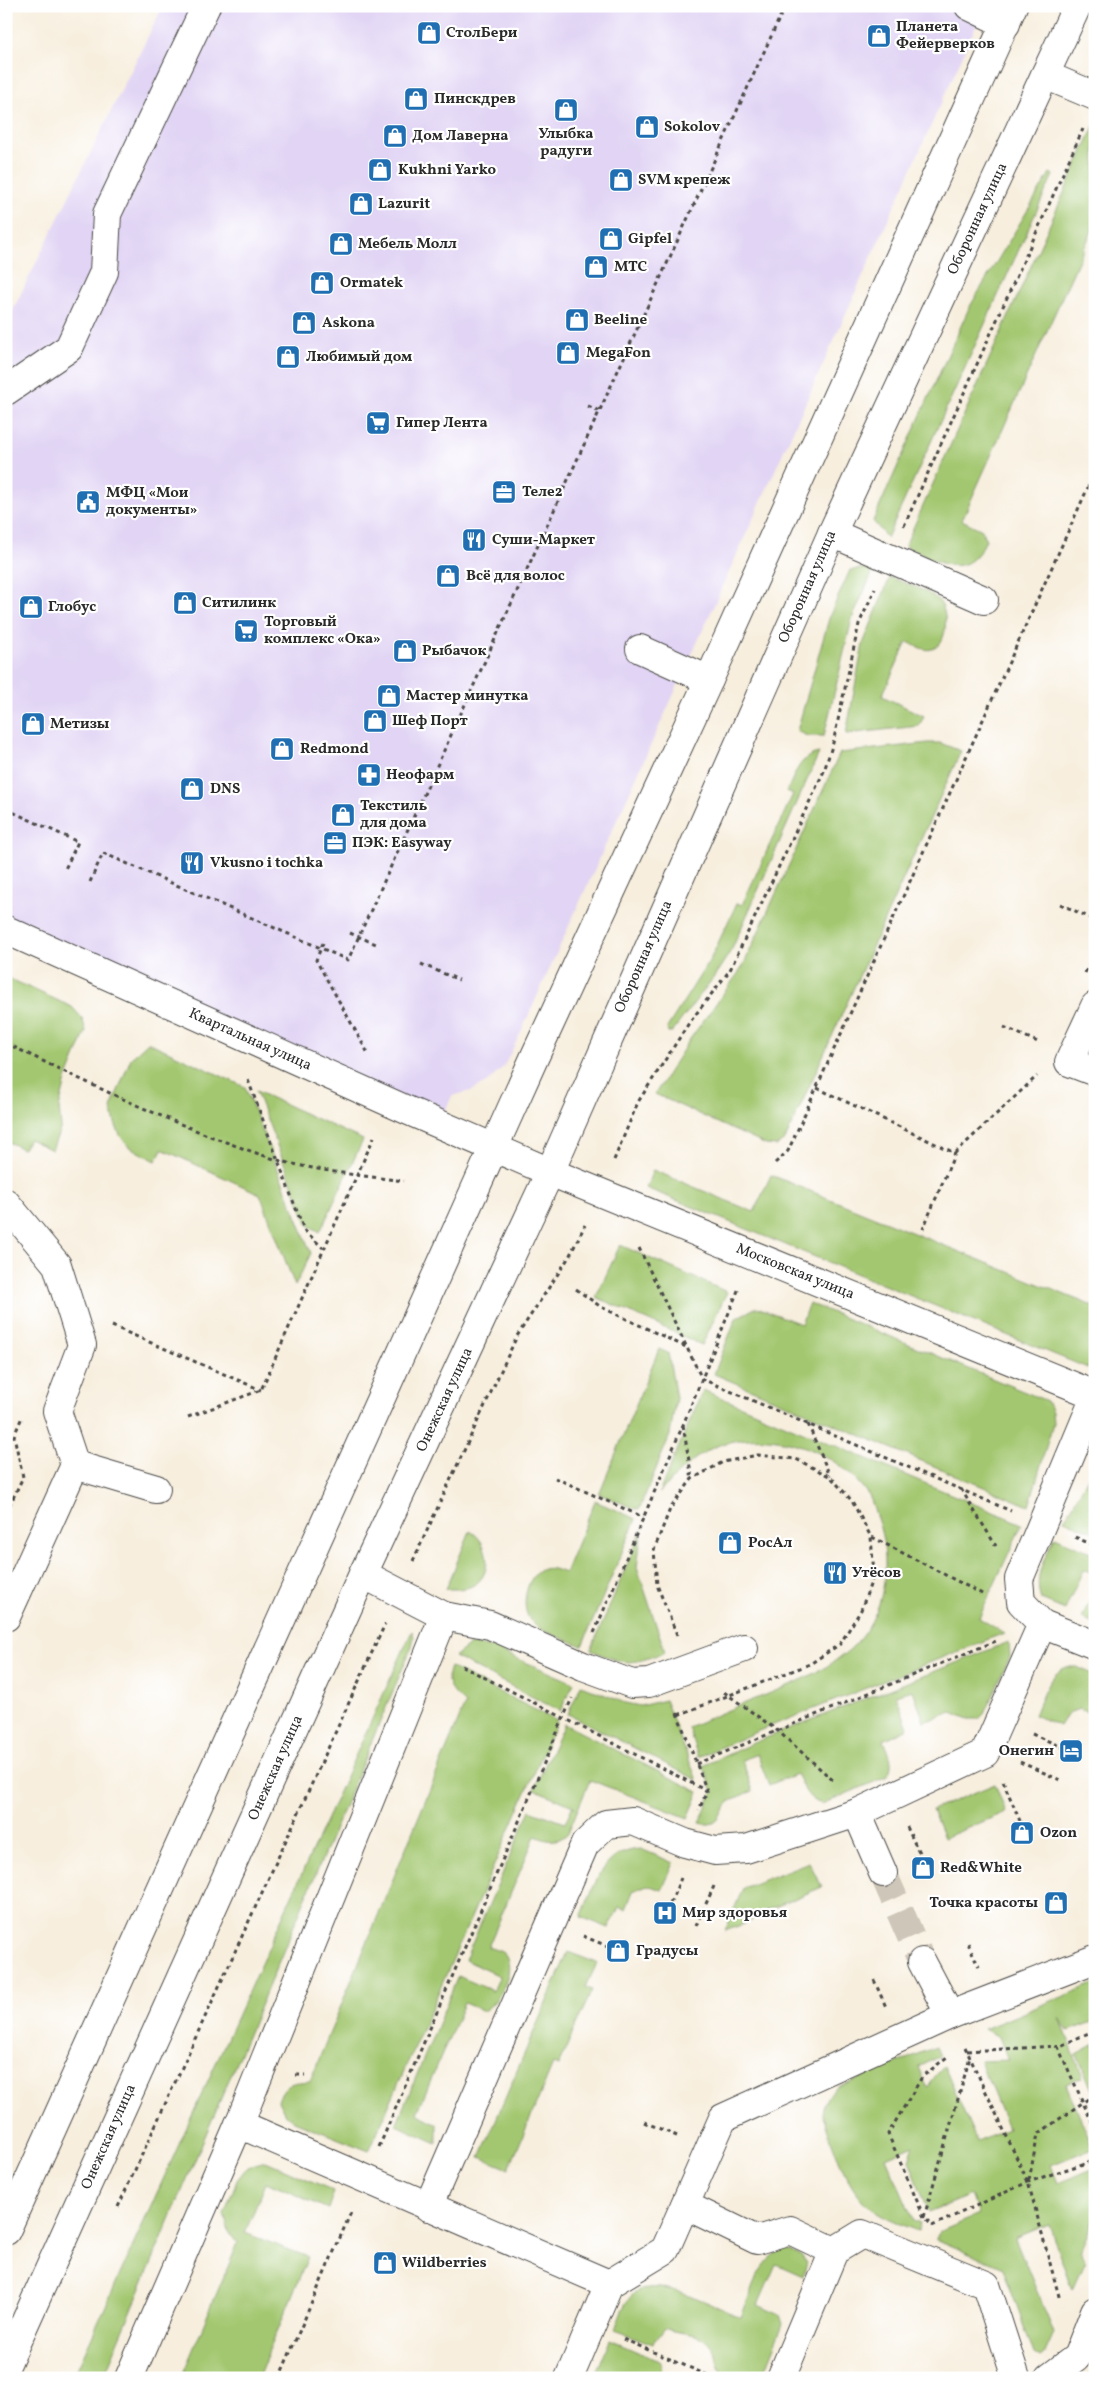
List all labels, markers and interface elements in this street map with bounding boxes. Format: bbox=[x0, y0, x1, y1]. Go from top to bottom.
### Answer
place label: Планета Фейерверков bbox=[896, 17, 995, 55]
shop icon: СтолБери bbox=[416, 20, 442, 46]
place label: СтолБери bbox=[446, 23, 518, 44]
shop icon: Планета Фейерверков bbox=[866, 23, 892, 49]
shop icon: Пинскдрев bbox=[403, 86, 429, 112]
place label: Пинскдрев bbox=[434, 89, 516, 110]
shop icon: Улыбка радуги bbox=[553, 97, 579, 123]
shop icon: Sokolov bbox=[634, 114, 660, 140]
place label: Sokolov bbox=[664, 117, 721, 138]
shop icon: Дом Лаверна bbox=[382, 123, 408, 149]
place label: Улыбка радуги bbox=[539, 124, 593, 162]
place label: Дом Лаверна bbox=[412, 126, 508, 147]
shop icon: Kukhni Yarko bbox=[367, 157, 393, 183]
place label: Kukhni Yarko bbox=[398, 160, 497, 181]
street label: Оборонная улица bbox=[943, 160, 1013, 278]
shop icon: SVM крепеж bbox=[608, 167, 634, 193]
place label: SVM крепеж bbox=[638, 170, 730, 191]
shop icon: Lazurit bbox=[348, 191, 374, 217]
place label: Lazurit bbox=[378, 194, 430, 215]
shop icon: Gipfel bbox=[598, 226, 624, 252]
place label: Gipfel bbox=[628, 229, 672, 250]
shop icon: Мебель Молл bbox=[328, 231, 354, 257]
place label: Мебель Молл bbox=[358, 234, 457, 255]
shop icon: МТС bbox=[583, 254, 609, 280]
place label: МТС bbox=[614, 257, 648, 278]
shop icon: Ormatek bbox=[309, 270, 335, 296]
place label: Ormatek bbox=[340, 273, 403, 294]
shop icon: Beeline bbox=[564, 307, 590, 333]
shop icon: Askona bbox=[291, 310, 317, 336]
place label: Beeline bbox=[594, 310, 647, 331]
place label: Askona bbox=[322, 313, 375, 334]
shop icon: MegaFon bbox=[555, 340, 581, 366]
place label: MegaFon bbox=[586, 343, 651, 364]
shop icon: Любимый дом bbox=[275, 344, 301, 370]
place label: Любимый дом bbox=[306, 347, 412, 368]
supermarket icon: Гипер Лента bbox=[365, 410, 391, 436]
place label: Гипер Лента bbox=[396, 413, 488, 434]
office icon: Теле2 bbox=[491, 479, 517, 505]
place label: Теле2 bbox=[522, 482, 563, 503]
place label: МФЦ «Мои документы» bbox=[106, 483, 198, 521]
public building icon: МФЦ «Мои документы» bbox=[75, 489, 101, 515]
restaurant icon: Суши-Маркет bbox=[461, 527, 487, 553]
street label: Оборонная улица bbox=[774, 527, 842, 647]
place label: Суши-Маркет bbox=[492, 530, 596, 551]
shop icon: Всё для волос bbox=[435, 563, 461, 589]
place label: Всё для волос bbox=[466, 566, 565, 587]
shop icon: Ситилинк bbox=[172, 590, 198, 616]
place label: Ситилинк bbox=[202, 593, 276, 614]
shop icon: Глобус bbox=[18, 594, 44, 620]
place label: Глобус bbox=[48, 597, 96, 618]
place label: Торговый комплекс «Ока» bbox=[264, 612, 381, 650]
supermarket icon: Торговый комплекс «Ока» bbox=[233, 618, 259, 644]
shop icon: Рыбачок bbox=[392, 638, 418, 664]
place label: Рыбачок bbox=[422, 641, 487, 662]
shop icon: Мастер минутка bbox=[376, 683, 402, 709]
place label: Мастер минутка bbox=[406, 686, 529, 707]
shop icon: Шеф Порт bbox=[362, 708, 388, 734]
shop icon: Метизы bbox=[20, 711, 46, 737]
place label: Шеф Порт bbox=[392, 711, 469, 732]
place label: Метизы bbox=[50, 714, 110, 735]
shop icon: Redmond bbox=[269, 736, 295, 762]
place label: Redmond bbox=[300, 739, 369, 760]
pharmacy icon: Неофарм bbox=[356, 762, 382, 788]
place label: Неофарм bbox=[386, 765, 454, 786]
shop icon: DNS bbox=[179, 776, 205, 802]
place label: DNS bbox=[210, 779, 240, 800]
place label: Текстиль для дома bbox=[360, 796, 428, 834]
shop icon: Текстиль для дома bbox=[330, 802, 356, 828]
office icon: ПЭК: Easyway bbox=[322, 830, 348, 856]
place label: ПЭК: Easyway bbox=[352, 833, 452, 854]
restaurant icon: Vkusno i tochka bbox=[179, 850, 205, 876]
place label: Vkusno i tochka bbox=[210, 853, 323, 874]
street label: Оборонная улица bbox=[610, 897, 678, 1017]
street label: Квартальная улица bbox=[185, 1003, 315, 1077]
street label: Московская улица bbox=[733, 1239, 857, 1305]
street label: Онежская улица bbox=[412, 1344, 478, 1456]
shop icon: РосАл bbox=[717, 1530, 743, 1556]
place label: РосАл bbox=[748, 1533, 793, 1554]
restaurant icon: Утёсов bbox=[822, 1560, 848, 1586]
place label: Утёсов bbox=[852, 1563, 902, 1584]
street label: Онежская улица bbox=[243, 1712, 309, 1824]
hotel icon: Онегин bbox=[1058, 1738, 1084, 1764]
place label: Онегин bbox=[999, 1741, 1054, 1762]
shop icon: Ozon bbox=[1009, 1820, 1035, 1846]
place label: Ozon bbox=[1040, 1823, 1077, 1844]
shop icon: Red&White bbox=[910, 1855, 936, 1881]
place label: Red&White bbox=[940, 1858, 1022, 1879]
shop icon: Точка красоты bbox=[1043, 1890, 1069, 1916]
place label: Точка красоты bbox=[929, 1893, 1038, 1914]
hospital icon: Мир здоровья bbox=[652, 1900, 678, 1926]
place label: Мир здоровья bbox=[682, 1903, 788, 1924]
shop icon: Градусы bbox=[605, 1938, 631, 1964]
place label: Градусы bbox=[636, 1941, 699, 1962]
street label: Онежская улица bbox=[76, 2081, 142, 2193]
shop icon: Wildberries bbox=[372, 2250, 398, 2276]
place label: Wildberries bbox=[402, 2253, 487, 2274]

